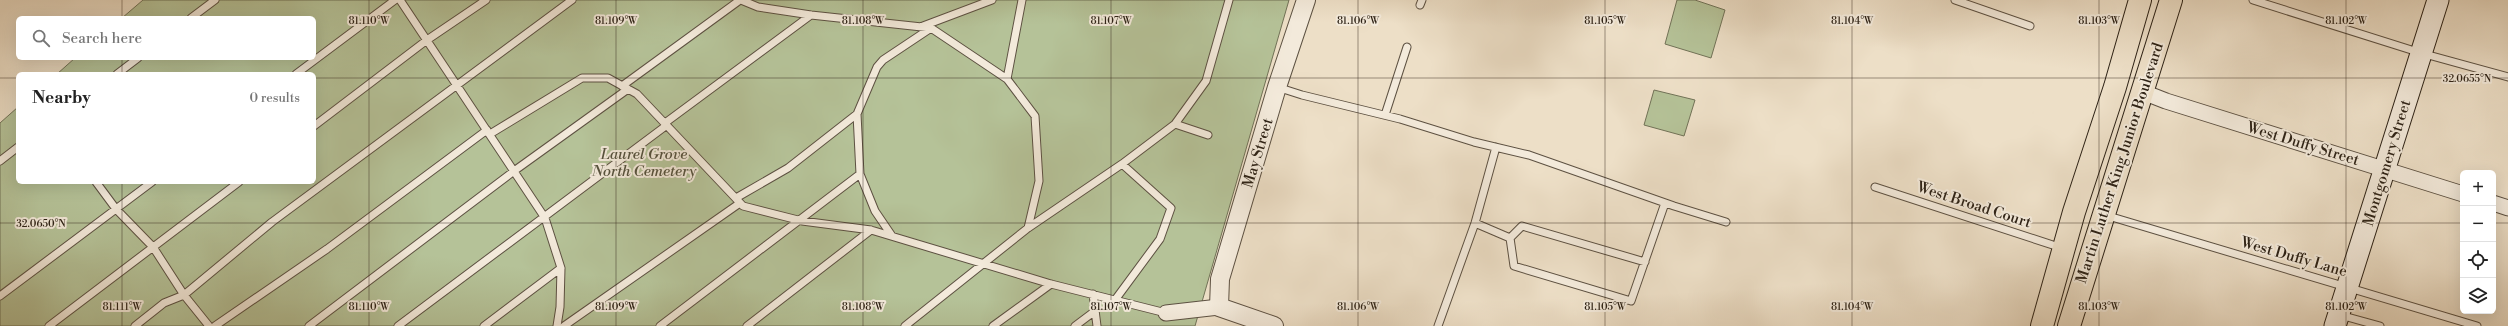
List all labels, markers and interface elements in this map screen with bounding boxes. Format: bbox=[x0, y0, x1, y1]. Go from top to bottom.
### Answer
text: 81.110°W bbox=[349, 15, 390, 27]
text: 81.109°W bbox=[595, 15, 638, 27]
text: 81.108°W bbox=[842, 15, 885, 27]
text: 81.107°W bbox=[1090, 15, 1132, 27]
text: 81.106°W bbox=[1337, 15, 1380, 27]
text: 81.105°W bbox=[1584, 15, 1627, 27]
text: 81.104°W bbox=[1831, 15, 1874, 27]
text: 81.103°W bbox=[2078, 15, 2121, 27]
text: 81.102°W bbox=[2325, 15, 2368, 27]
search box bbox=[16, 16, 316, 60]
icon: search bbox=[30, 27, 52, 49]
text: Search here bbox=[62, 29, 142, 48]
street label: Martin Luther King Junior Boulevard bbox=[2072, 40, 2168, 286]
text: 32.0655°N bbox=[2443, 73, 2492, 85]
text: Nearby bbox=[32, 87, 91, 109]
text: 0 results bbox=[249, 90, 300, 106]
street label: Montgomery Street bbox=[2359, 97, 2415, 228]
street label: May Street bbox=[1238, 115, 1278, 190]
street label: West Duffy Street bbox=[2244, 118, 2362, 170]
park label: Laurel Grove North Cemetery bbox=[591, 145, 697, 181]
map controls bbox=[2460, 170, 2496, 314]
button: + bbox=[2460, 170, 2496, 206]
street label: West Broad Court bbox=[1913, 177, 2034, 233]
button: − bbox=[2460, 206, 2496, 242]
text: 32.0650°N bbox=[16, 218, 66, 230]
street label: West Duffy Lane bbox=[2238, 232, 2349, 281]
button: locate bbox=[2460, 242, 2496, 278]
button: layers bbox=[2460, 278, 2496, 314]
text: 81.111°W bbox=[102, 301, 142, 313]
text: 81.110°W bbox=[349, 301, 390, 313]
text: 81.109°W bbox=[595, 301, 638, 313]
text: 81.108°W bbox=[842, 301, 885, 313]
text: 81.107°W bbox=[1090, 301, 1132, 313]
text: 81.106°W bbox=[1337, 301, 1380, 313]
text: 81.105°W bbox=[1584, 301, 1627, 313]
text: 81.104°W bbox=[1831, 301, 1874, 313]
text: 81.103°W bbox=[2078, 301, 2121, 313]
text: 81.102°W bbox=[2325, 301, 2368, 313]

